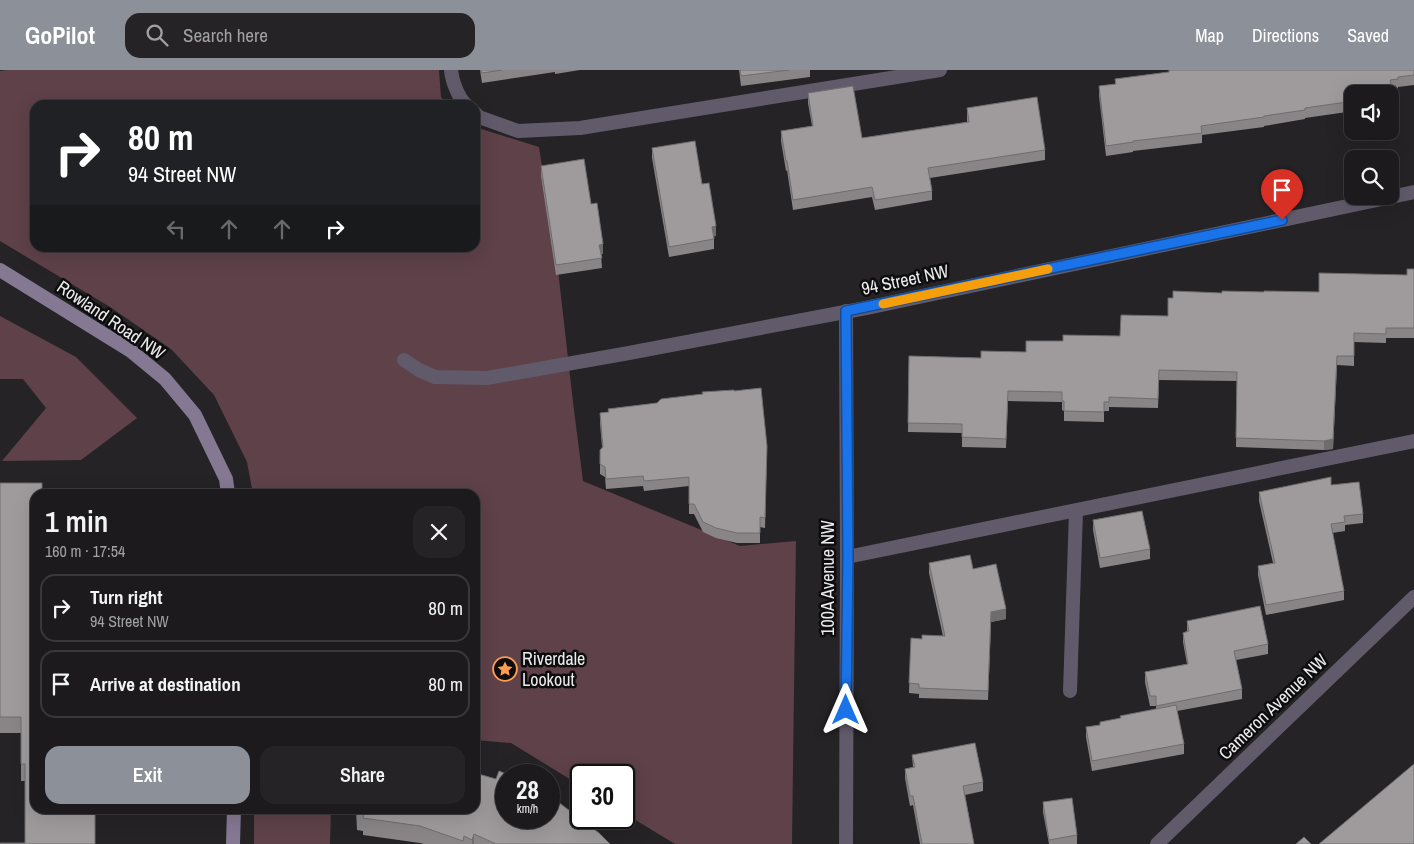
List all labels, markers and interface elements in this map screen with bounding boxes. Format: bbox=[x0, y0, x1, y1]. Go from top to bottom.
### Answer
search box bbox=[125, 13, 475, 58]
text: GoPilot bbox=[25, 19, 95, 51]
icon: search bbox=[143, 21, 171, 49]
text: Search here bbox=[183, 22, 268, 48]
text: Map bbox=[1195, 23, 1224, 48]
text: Directions bbox=[1252, 23, 1319, 48]
text: Saved bbox=[1347, 23, 1389, 48]
map controls bbox=[1344, 85, 1399, 205]
button: sound bbox=[1344, 85, 1399, 140]
text: 80 m bbox=[128, 114, 193, 161]
icon: right bbox=[45, 120, 110, 185]
button: search bbox=[1344, 150, 1399, 205]
text: 94 Street NW bbox=[128, 159, 236, 189]
pin bbox=[1261, 169, 1303, 220]
icon: arrive bbox=[1268, 176, 1296, 204]
icon: left bbox=[162, 215, 190, 243]
icon: ahead bbox=[215, 215, 243, 243]
icon: ahead bbox=[268, 215, 296, 243]
icon: right bbox=[321, 215, 349, 243]
street label: 94 Street NW bbox=[859, 258, 951, 301]
street label: Rowland Road NW bbox=[52, 274, 170, 365]
text: 1 min bbox=[45, 501, 108, 541]
button: close bbox=[413, 506, 465, 558]
street label: 100A Avenue NW bbox=[815, 520, 840, 636]
text: 160 m · 17:54 bbox=[45, 540, 125, 562]
text: Turn right bbox=[90, 584, 162, 610]
icon: right bbox=[47, 594, 75, 622]
text: 80 m bbox=[428, 595, 463, 621]
text: 94 Street NW bbox=[90, 610, 169, 632]
place label: Riverdale Lookout bbox=[522, 646, 585, 692]
street label: Cameron Avenue NW bbox=[1213, 648, 1333, 765]
place icon: Riverdale Lookout bbox=[492, 656, 518, 682]
icon: arrive bbox=[47, 670, 75, 698]
text: Arrive at destination bbox=[90, 671, 241, 697]
text: 80 m bbox=[428, 671, 463, 697]
position arrow bbox=[819, 683, 871, 735]
button: Exit bbox=[45, 746, 250, 804]
button: Share bbox=[260, 746, 465, 804]
speed limit sign: 30 bbox=[570, 764, 635, 829]
text: 28 bbox=[516, 773, 539, 807]
text: km/h bbox=[517, 801, 538, 817]

